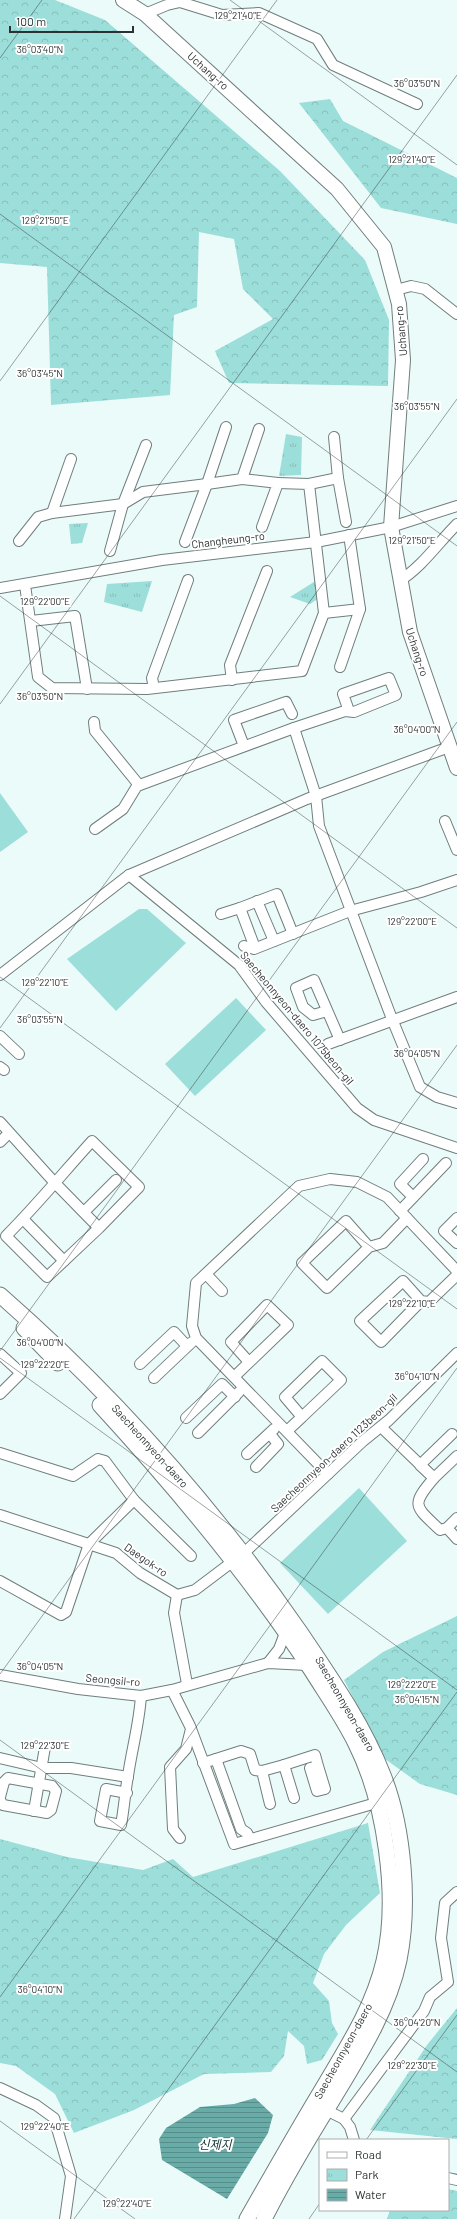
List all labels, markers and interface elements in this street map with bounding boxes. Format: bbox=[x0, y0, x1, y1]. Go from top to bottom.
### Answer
scale bar bbox=[10, 8, 133, 34]
text: 129°21'40"E bbox=[214, 9, 262, 21]
text: 100 m bbox=[16, 14, 46, 28]
text: 36°03'40"N bbox=[17, 43, 63, 55]
street label: Uchang-ro bbox=[185, 49, 231, 92]
text: 36°03'50"N bbox=[394, 77, 440, 89]
text: 129°21'40"E bbox=[388, 153, 436, 165]
text: 129°21'50"E bbox=[21, 214, 69, 226]
street label: Uchang-ro bbox=[392, 305, 409, 357]
text: 36°03'45"N bbox=[17, 367, 63, 379]
text: 36°03'55"N bbox=[394, 400, 440, 412]
street label: Changheung-ro bbox=[191, 529, 265, 550]
text: 129°21'50"E bbox=[388, 534, 436, 546]
text: 129°22'00"E bbox=[20, 595, 70, 607]
street label: Uchang-ro bbox=[403, 626, 431, 678]
text: 36°03'50"N bbox=[17, 690, 63, 702]
text: 36°04'00"N bbox=[393, 723, 441, 735]
text: 129°22'00"E bbox=[387, 915, 437, 927]
street label: Saecheonnyeon-daero 1075beon-gil bbox=[238, 948, 357, 1087]
text: 129°22'10"E bbox=[21, 976, 69, 988]
text: 36°03'55"N bbox=[17, 1013, 63, 1025]
text: 36°04'05"N bbox=[394, 1047, 440, 1059]
text: 129°22'10"E bbox=[388, 1297, 436, 1309]
text: 36°04'00"N bbox=[16, 1336, 64, 1348]
text: 129°22'20"E bbox=[20, 1358, 70, 1370]
text: 36°04'10"N bbox=[395, 1370, 439, 1382]
street label: Saecheonnyeon-daero 1123beon-gil bbox=[268, 1391, 400, 1515]
street label: Saecheonnyeon-daero bbox=[110, 1401, 191, 1490]
street label: Daegok-ro bbox=[122, 1540, 170, 1579]
street label: Saecheonnyeon-daero bbox=[313, 1654, 378, 1754]
text: 36°04'05"N bbox=[17, 1660, 63, 1672]
street label: Seongsil-ro bbox=[85, 1671, 141, 1688]
text: 129°22'20"E bbox=[387, 1678, 437, 1690]
text: 36°04'15"N bbox=[395, 1693, 439, 1705]
text: 129°22'30"E bbox=[20, 1739, 70, 1751]
text: 36°04'10"N bbox=[18, 1983, 62, 1995]
street label: Saecheonnyeon-daero bbox=[311, 2001, 374, 2101]
text: 36°04'20"N bbox=[394, 2016, 440, 2028]
text: 129°22'30"E bbox=[387, 2059, 437, 2071]
text: 129°22'40"E bbox=[20, 2120, 70, 2132]
water label: 신제지 bbox=[198, 2137, 233, 2151]
legend bbox=[319, 2139, 449, 2211]
text: Road bbox=[355, 2147, 382, 2161]
text: Park bbox=[355, 2167, 379, 2181]
text: Water bbox=[355, 2187, 387, 2201]
text: 129°22'40"E bbox=[102, 2197, 152, 2209]

